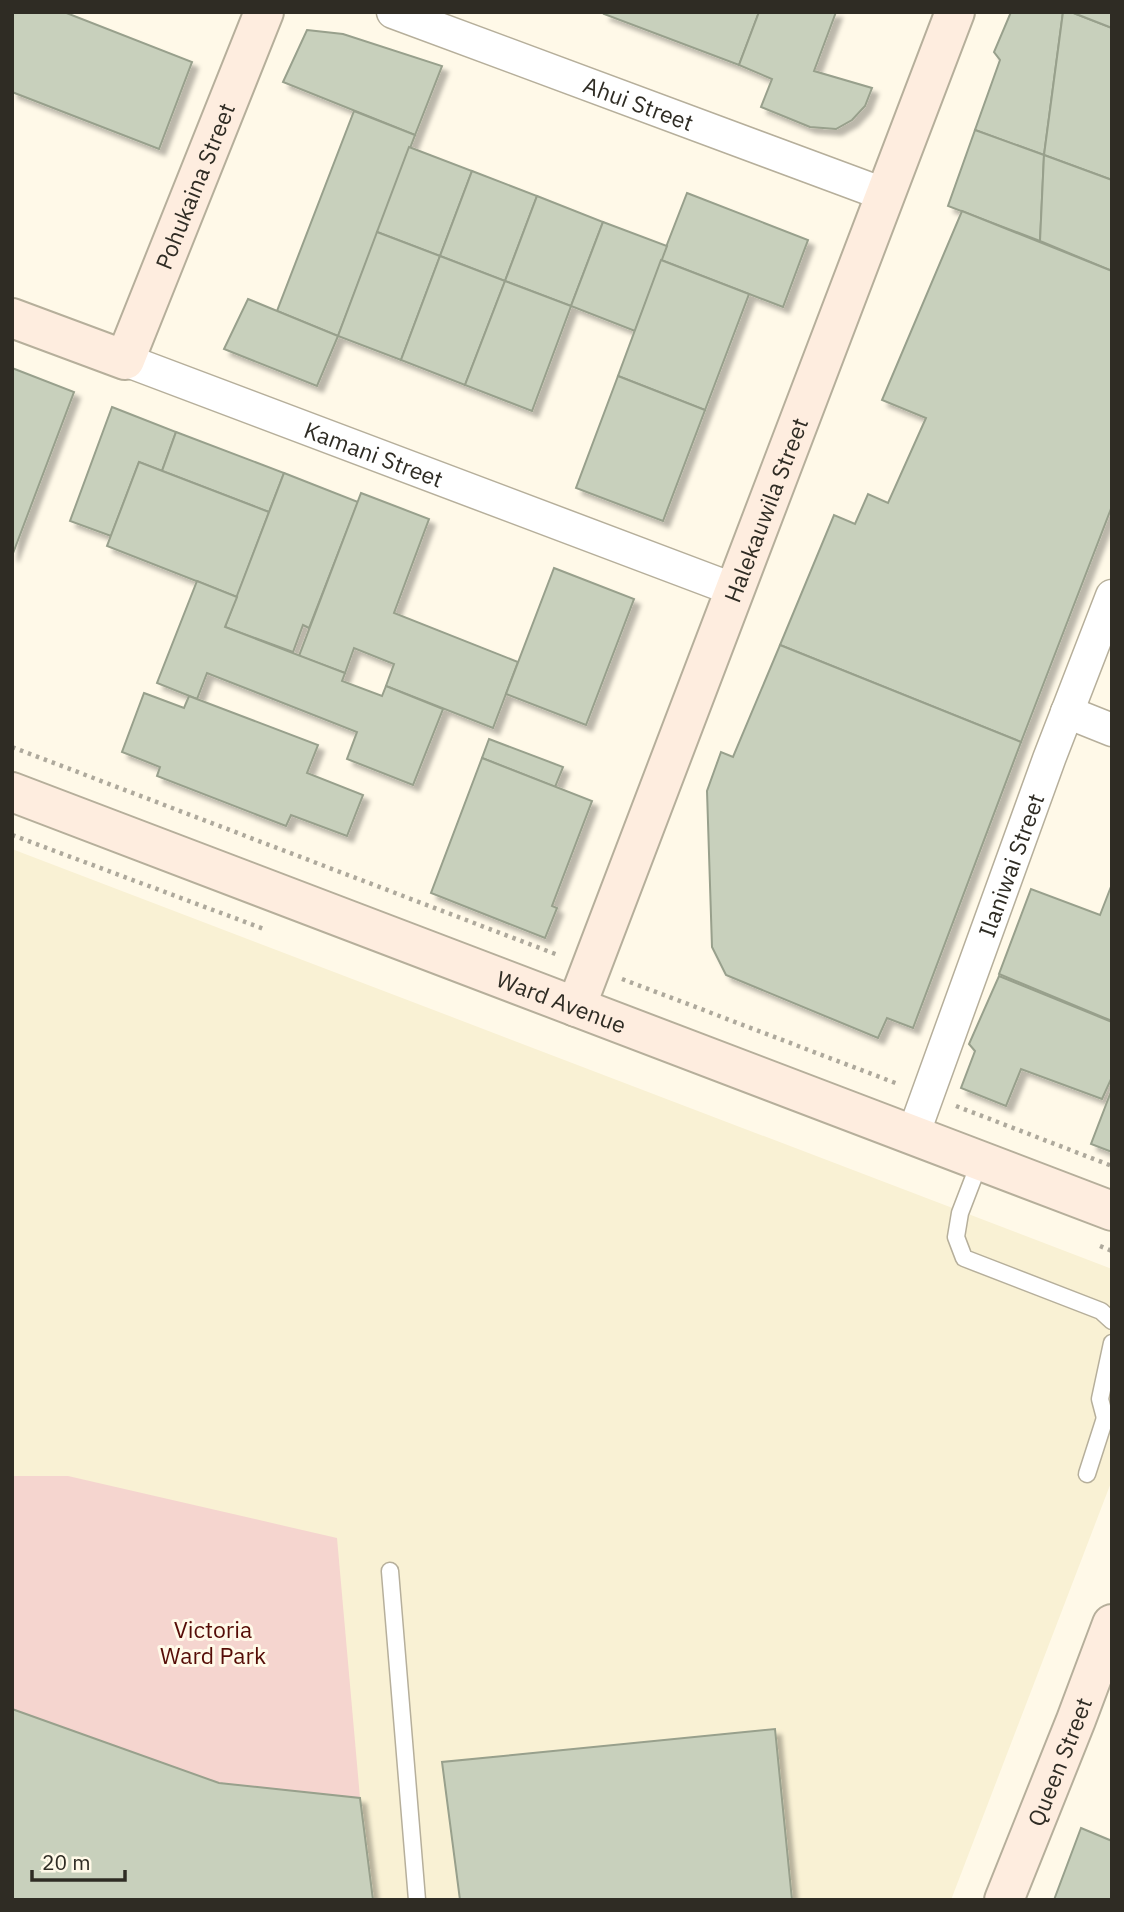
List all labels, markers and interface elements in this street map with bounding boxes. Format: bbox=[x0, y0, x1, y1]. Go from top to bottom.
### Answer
street label: Ahui Street bbox=[579, 69, 698, 137]
street label: Pohukaina Street bbox=[148, 98, 241, 273]
street label: Halekauwila Street bbox=[717, 413, 814, 606]
street label: Kamani Street bbox=[300, 414, 448, 494]
street label: Ilaniwai Street bbox=[971, 789, 1050, 941]
street label: Ward Avenue bbox=[492, 963, 631, 1040]
park label: Victoria Ward Park bbox=[160, 1614, 266, 1670]
street label: Queen Street bbox=[1020, 1693, 1098, 1831]
scale bar bbox=[32, 1839, 124, 1883]
text: 20 m bbox=[42, 1848, 91, 1876]

